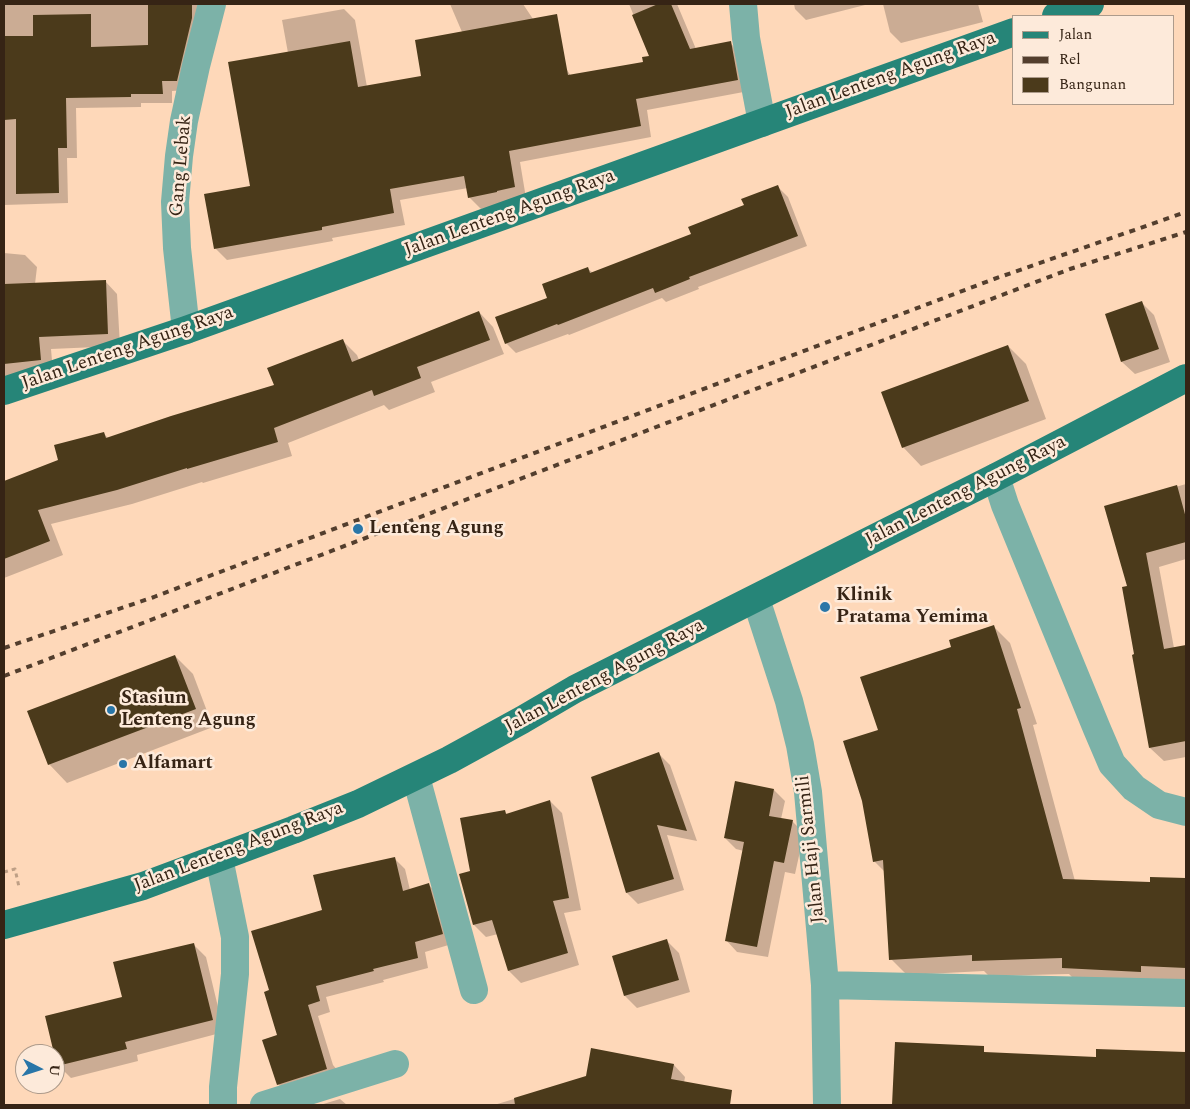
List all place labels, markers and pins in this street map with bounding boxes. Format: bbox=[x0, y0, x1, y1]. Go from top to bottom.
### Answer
place label: Lenteng Agung bbox=[369, 518, 504, 540]
marker: Lenteng Agung bbox=[351, 522, 365, 536]
place label: Klinik Pratama Yemima bbox=[836, 585, 988, 629]
marker: Klinik Pratama Yemima bbox=[818, 600, 832, 614]
place label: Stasiun Lenteng Agung bbox=[121, 688, 256, 732]
marker: Stasiun Lenteng Agung bbox=[105, 704, 117, 716]
place label: Alfamart bbox=[133, 753, 213, 775]
marker: Alfamart bbox=[117, 758, 129, 770]

